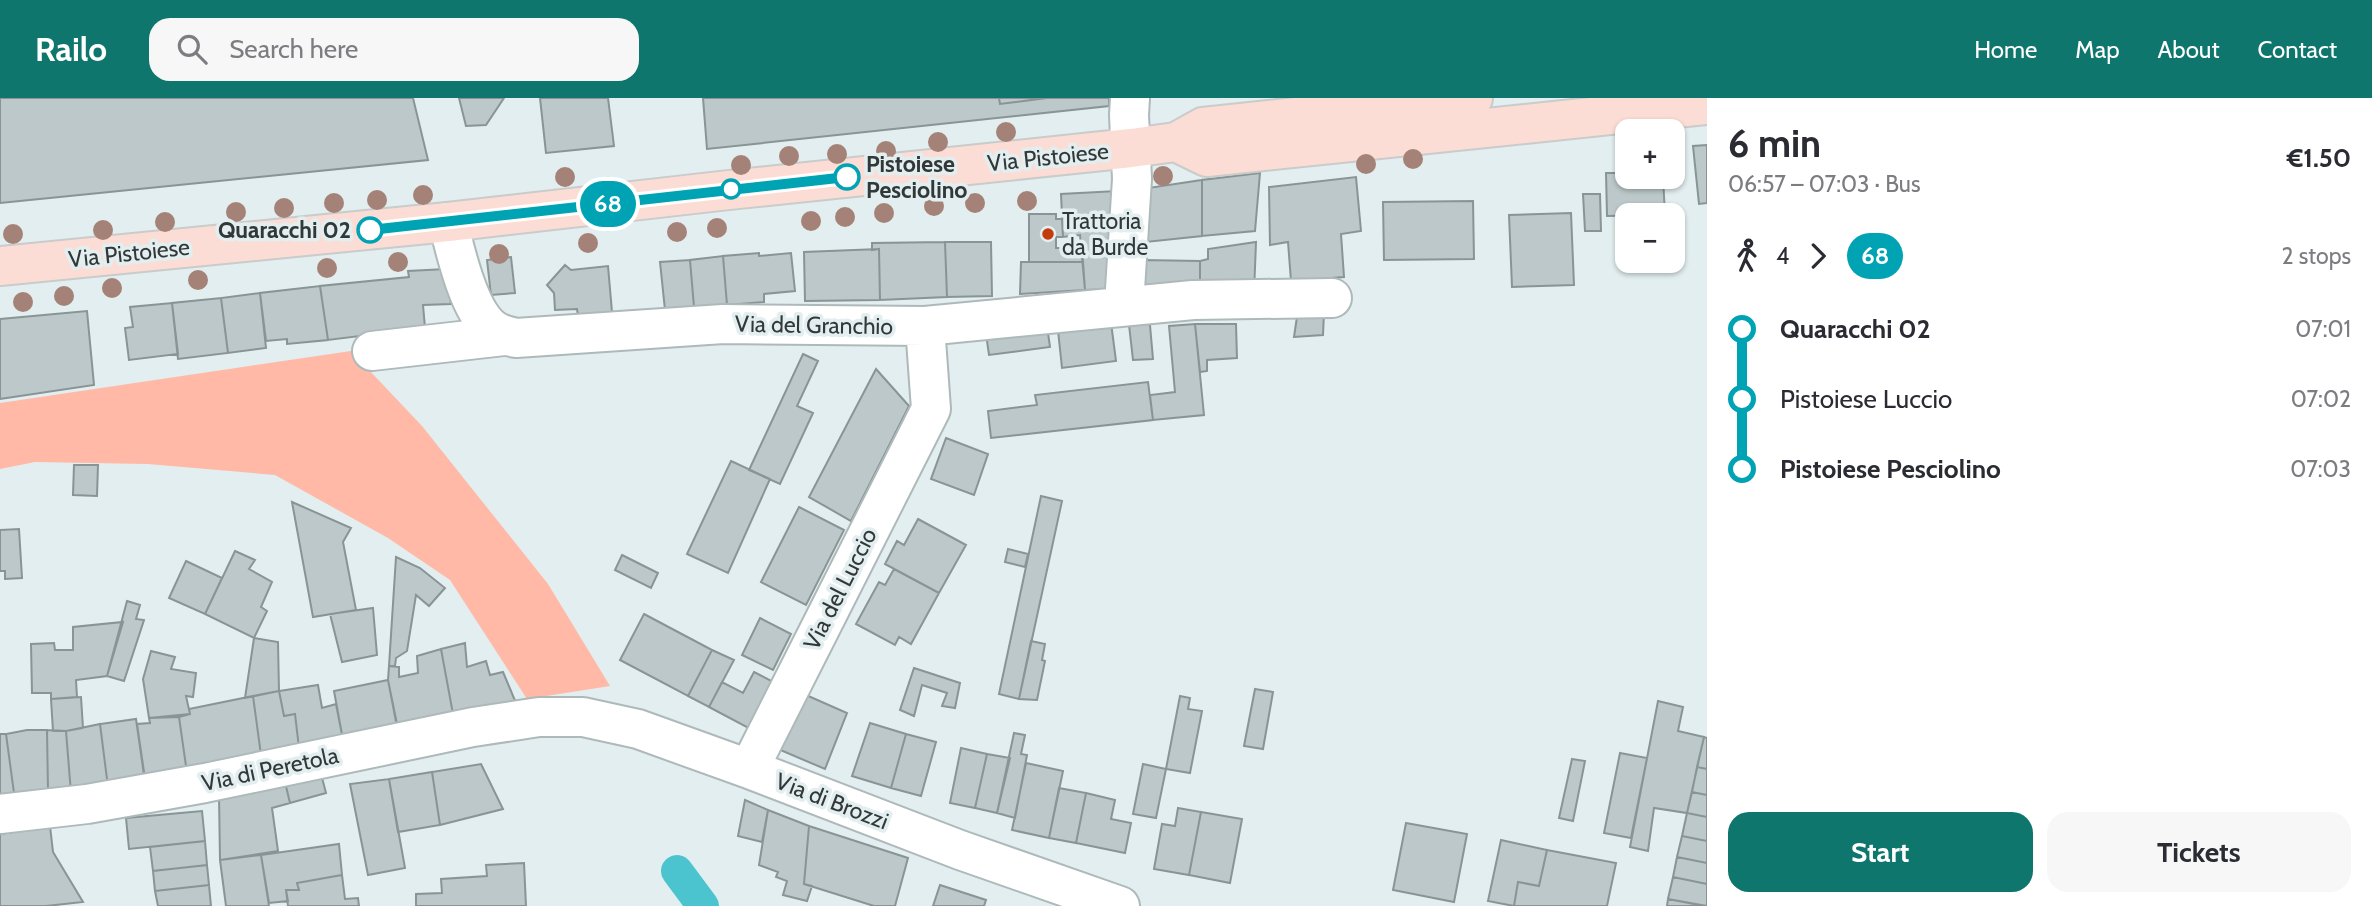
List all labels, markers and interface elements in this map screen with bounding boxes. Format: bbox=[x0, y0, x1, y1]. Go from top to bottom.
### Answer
search box bbox=[149, 18, 639, 81]
text: Railo bbox=[35, 29, 107, 69]
icon: search bbox=[173, 30, 211, 68]
text: Search here bbox=[229, 33, 358, 65]
text: Home bbox=[1974, 35, 2037, 64]
text: Map bbox=[2075, 35, 2120, 64]
text: About bbox=[2158, 35, 2220, 64]
text: Contact bbox=[2258, 35, 2337, 64]
map controls bbox=[1615, 119, 1685, 273]
button: + bbox=[1615, 119, 1685, 189]
text: 6 min bbox=[1728, 120, 1821, 167]
street label: Via Pistoiese bbox=[986, 137, 1110, 177]
text: €1.50 bbox=[2287, 142, 2351, 174]
place label: Pistoiese Pesciolino bbox=[866, 150, 967, 204]
marker: Pistoiese Pesciolino bbox=[834, 164, 860, 190]
text: 06:57 – 07:03 · Bus bbox=[1728, 170, 1920, 198]
unlabelled marker bbox=[721, 179, 741, 199]
line badge: 68 bbox=[576, 181, 640, 227]
text: 68 bbox=[594, 189, 622, 218]
button: − bbox=[1615, 203, 1685, 273]
place label: Trattoria da Burde bbox=[1062, 207, 1148, 261]
place label: Quaracchi 02 bbox=[218, 216, 351, 244]
marker: Quaracchi 02 bbox=[357, 217, 383, 243]
marker: Trattoria da Burde bbox=[1040, 226, 1056, 242]
street label: Via Pistoiese bbox=[67, 233, 191, 273]
icon: walk bbox=[1728, 237, 1766, 275]
icon: forward bbox=[1799, 237, 1837, 275]
text: 68 bbox=[1861, 241, 1889, 270]
text: 4 bbox=[1776, 242, 1789, 270]
text: 2 stops bbox=[2282, 242, 2351, 270]
street label: Via del Granchio bbox=[735, 310, 893, 340]
text: Quaracchi 02 bbox=[1780, 313, 1930, 345]
text: 07:01 bbox=[2295, 315, 2351, 343]
text: Pistoiese Luccio bbox=[1780, 383, 1952, 415]
text: 07:02 bbox=[2291, 385, 2351, 413]
text: Pistoiese Pesciolino bbox=[1780, 453, 2001, 485]
text: 07:03 bbox=[2290, 455, 2351, 483]
street label: Via del Luccio bbox=[797, 523, 883, 655]
street label: Via di Peretola bbox=[199, 741, 341, 797]
street label: Via di Brozzi bbox=[772, 767, 892, 835]
button: Start bbox=[1728, 812, 2033, 892]
button: Tickets bbox=[2047, 812, 2351, 892]

